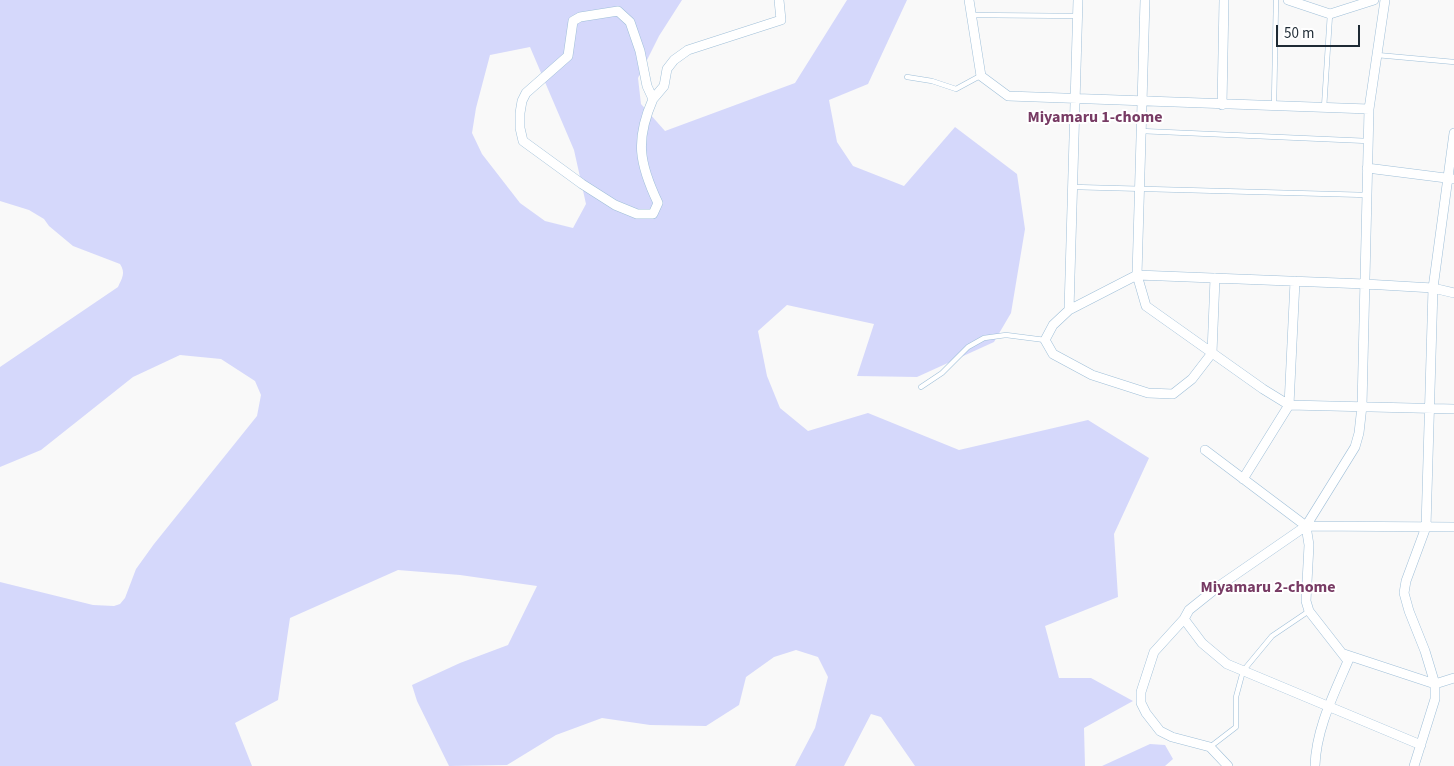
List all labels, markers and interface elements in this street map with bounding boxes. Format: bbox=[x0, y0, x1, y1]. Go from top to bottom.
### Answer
scale bar bbox=[1279, 15, 1363, 47]
text: 50 m bbox=[1284, 23, 1314, 44]
district label: Miyamaru 1-chome bbox=[1027, 108, 1163, 128]
district label: Miyamaru 2-chome bbox=[1200, 578, 1336, 598]

